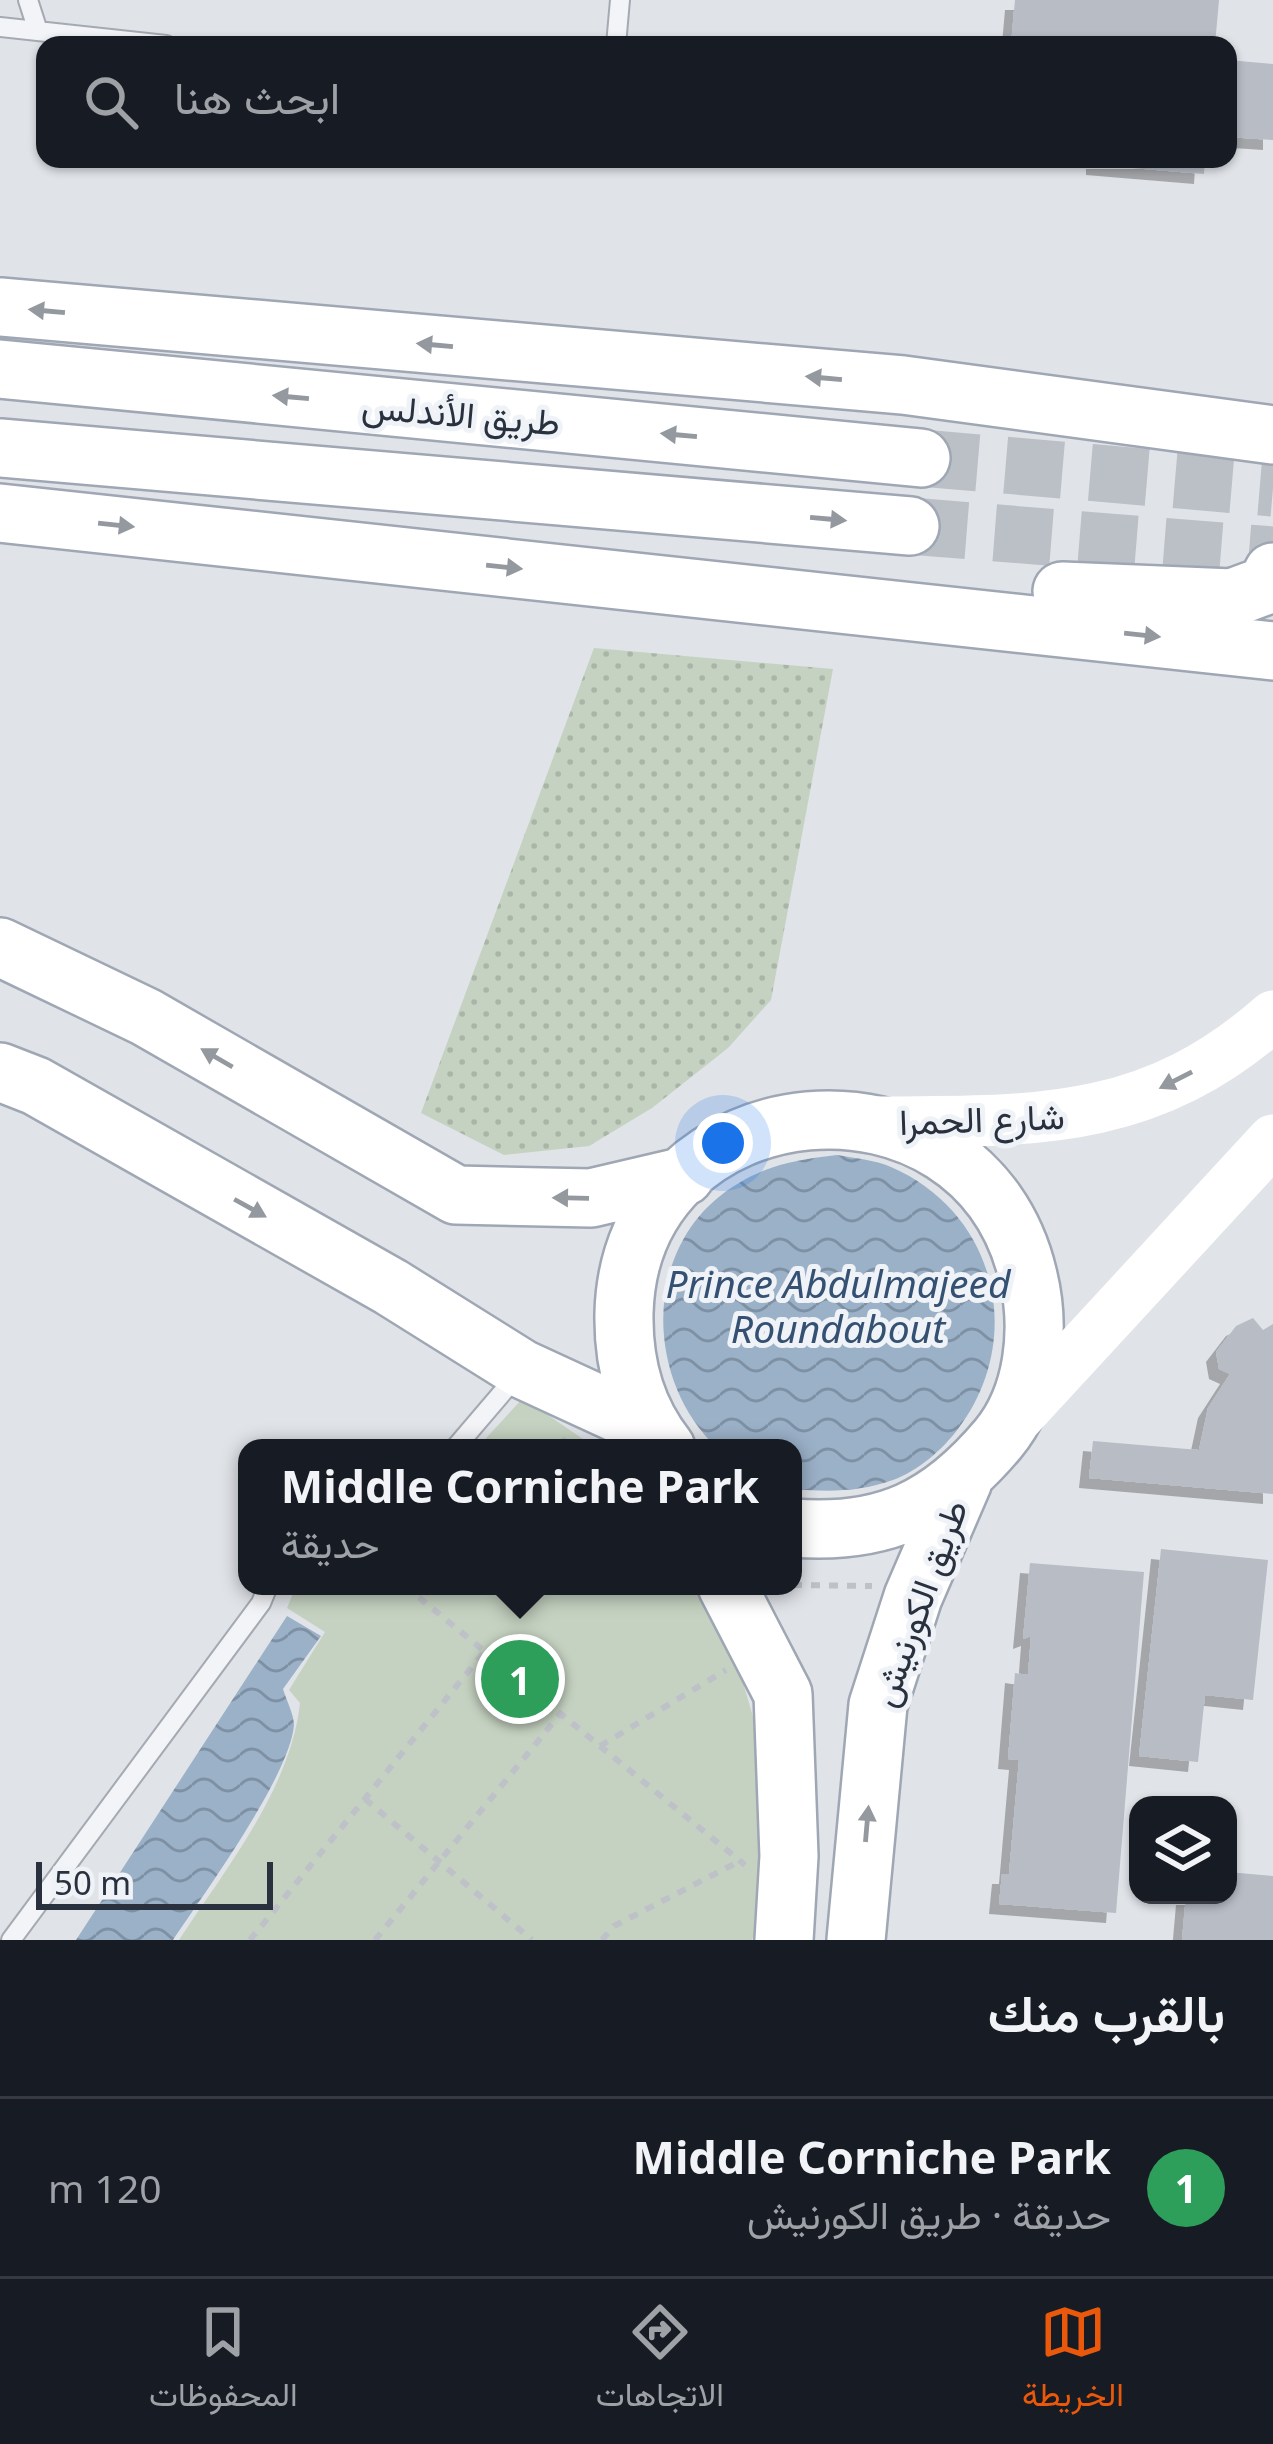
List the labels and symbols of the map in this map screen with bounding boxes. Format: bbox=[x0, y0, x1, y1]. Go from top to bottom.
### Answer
one-way arrow bbox=[28, 301, 65, 320]
one-way arrow bbox=[416, 335, 453, 354]
one-way arrow bbox=[805, 369, 842, 388]
street label: طريق الأندلس bbox=[360, 380, 562, 447]
one-way arrow bbox=[272, 387, 309, 406]
one-way arrow bbox=[660, 425, 697, 444]
one-way arrow bbox=[810, 510, 847, 529]
one-way arrow bbox=[98, 516, 135, 535]
one-way arrow bbox=[486, 557, 523, 576]
one-way arrow bbox=[1124, 626, 1162, 645]
one-way arrow bbox=[201, 1049, 234, 1070]
one-way arrow bbox=[1158, 1069, 1193, 1089]
street label: شارع الحمرا bbox=[898, 1091, 1066, 1147]
your location bbox=[693, 1113, 753, 1173]
one-way arrow bbox=[551, 1188, 589, 1207]
one-way arrow bbox=[234, 1196, 267, 1217]
water label: Prince Abdulmajeed Roundabout bbox=[665, 1256, 1012, 1354]
street label: طريق الكورنيش bbox=[858, 1493, 979, 1713]
pin: 1 bbox=[481, 1634, 559, 1724]
one-way arrow bbox=[858, 1804, 877, 1842]
scale bar bbox=[36, 1856, 273, 1909]

